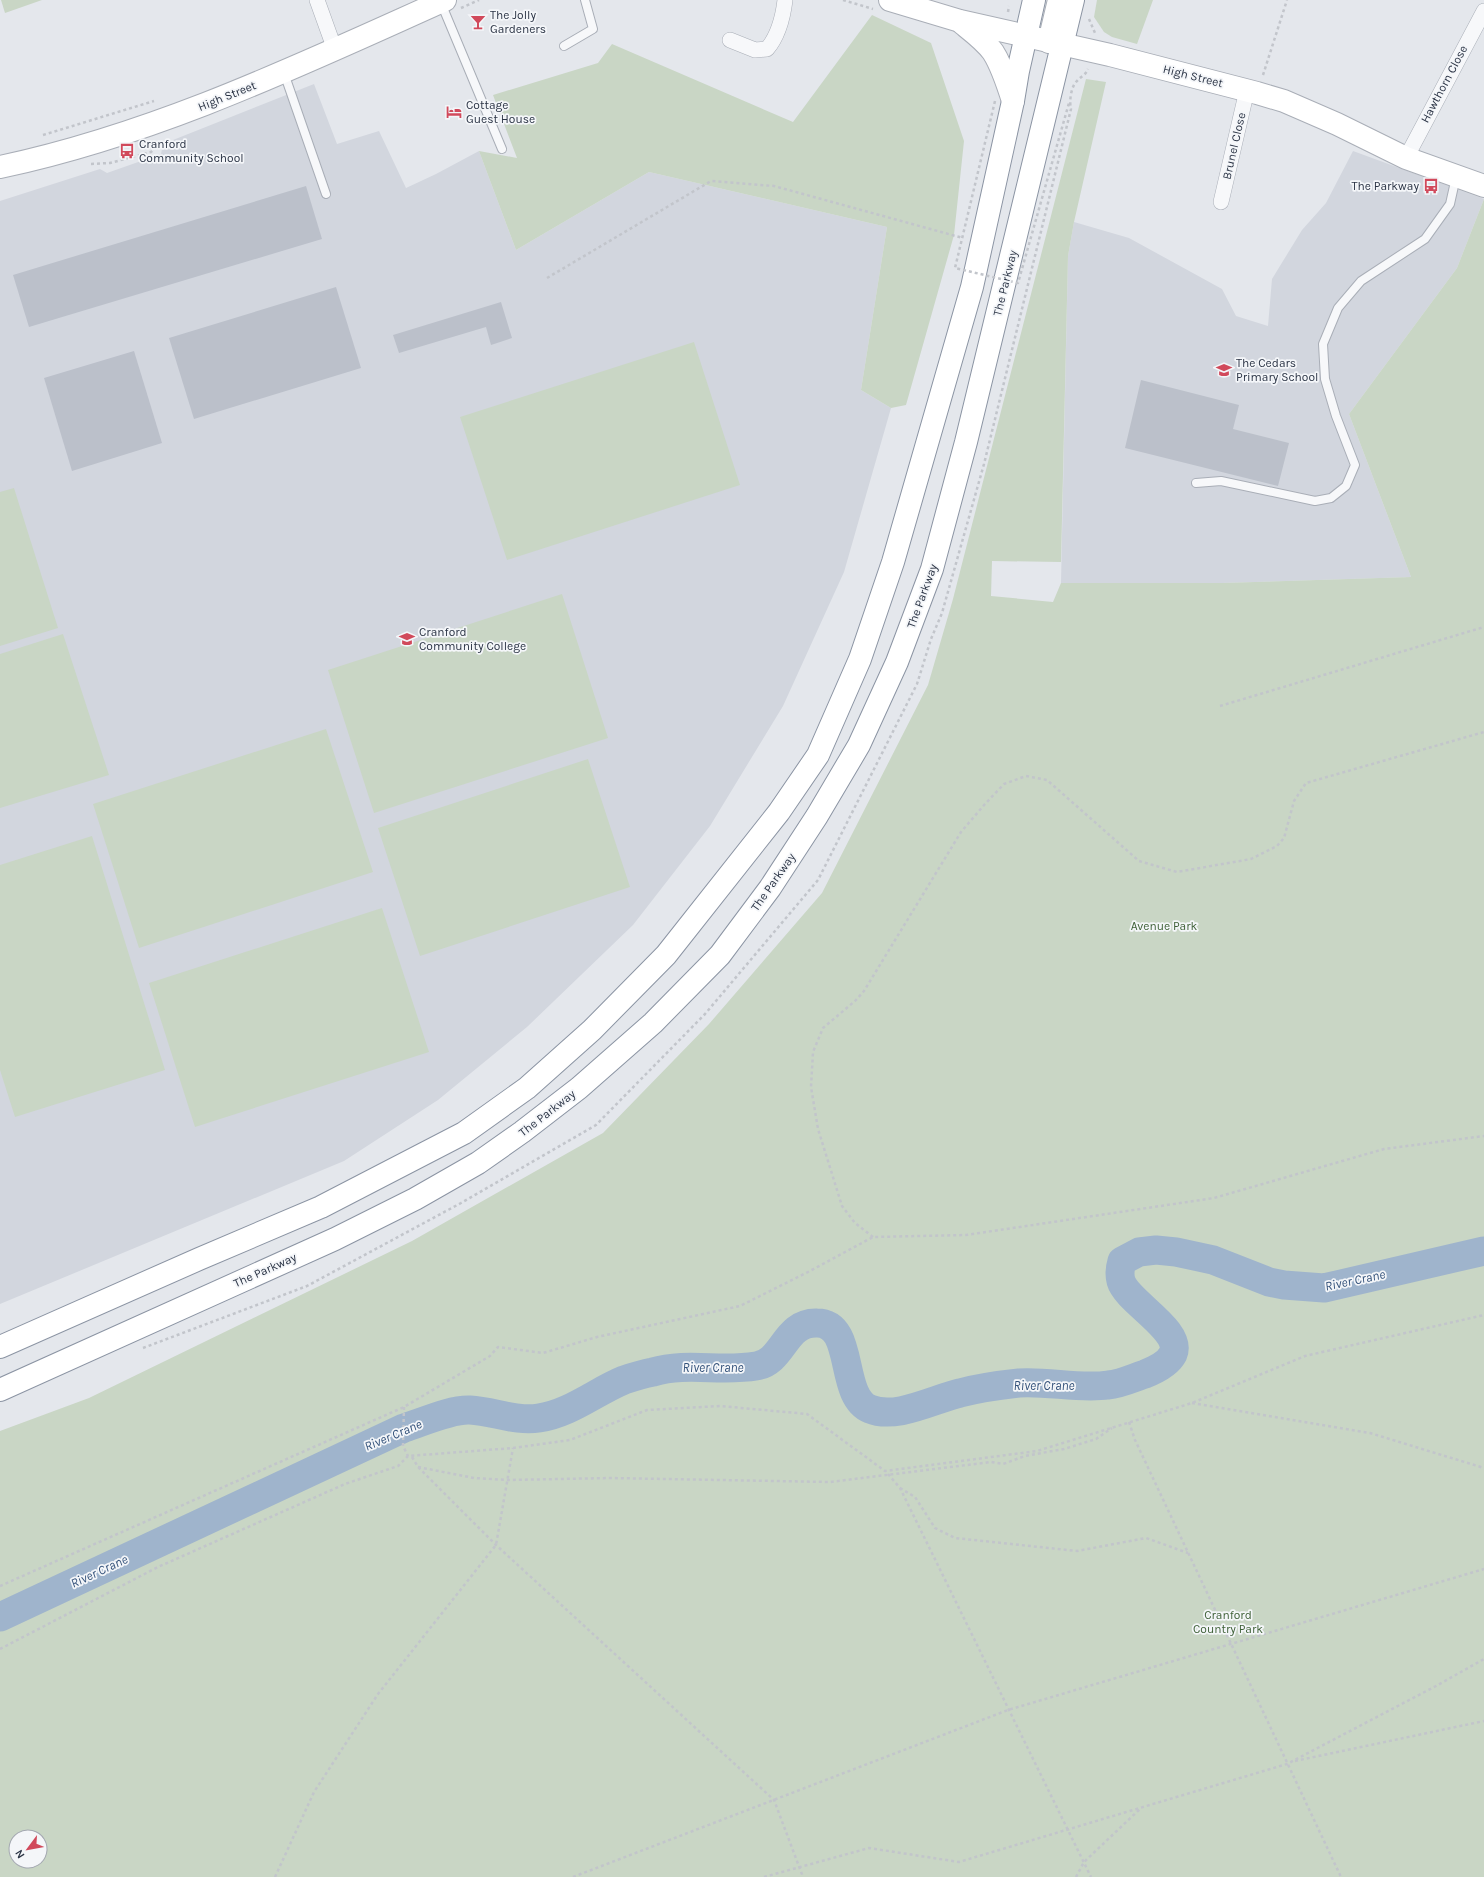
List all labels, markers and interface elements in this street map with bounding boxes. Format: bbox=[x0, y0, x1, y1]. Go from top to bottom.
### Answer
place label: The Jolly Gardeners bbox=[490, 8, 546, 36]
bar icon: The Jolly Gardeners bbox=[469, 13, 487, 31]
street label: Hawthorn Close bbox=[1418, 43, 1470, 125]
street label: High Street bbox=[1162, 62, 1225, 90]
street label: High Street bbox=[196, 78, 259, 114]
place label: Cottage Guest House bbox=[466, 98, 535, 126]
hotel icon: Cottage Guest House bbox=[445, 103, 463, 121]
street label: Brunel Close bbox=[1219, 111, 1249, 181]
place label: Cranford Community School bbox=[139, 137, 244, 165]
bus stop icon: Cranford Community School bbox=[118, 142, 136, 160]
bus stop icon: The Parkway bbox=[1422, 177, 1440, 195]
place label: The Parkway bbox=[1352, 179, 1419, 193]
street label: The Parkway bbox=[990, 248, 1020, 317]
place label: The Cedars Primary School bbox=[1236, 356, 1318, 384]
school or university icon: The Cedars Primary School bbox=[1215, 361, 1233, 379]
street label: The Parkway bbox=[904, 562, 940, 630]
place label: Cranford Community College bbox=[419, 625, 526, 653]
school or university icon: Cranford Community College bbox=[398, 630, 416, 648]
street label: The Parkway bbox=[748, 850, 798, 914]
park label: Avenue Park bbox=[1131, 919, 1198, 933]
street label: The Parkway bbox=[516, 1086, 578, 1139]
street label: The Parkway bbox=[231, 1250, 299, 1290]
water label: River Crane bbox=[1324, 1266, 1386, 1294]
water label: River Crane bbox=[682, 1360, 744, 1375]
water label: River Crane bbox=[1013, 1378, 1075, 1393]
water label: River Crane bbox=[362, 1416, 424, 1454]
water label: River Crane bbox=[68, 1551, 130, 1591]
park label: Cranford Country Park bbox=[1193, 1608, 1263, 1636]
north arrow bbox=[8, 1829, 48, 1869]
text: N bbox=[12, 1847, 28, 1861]

